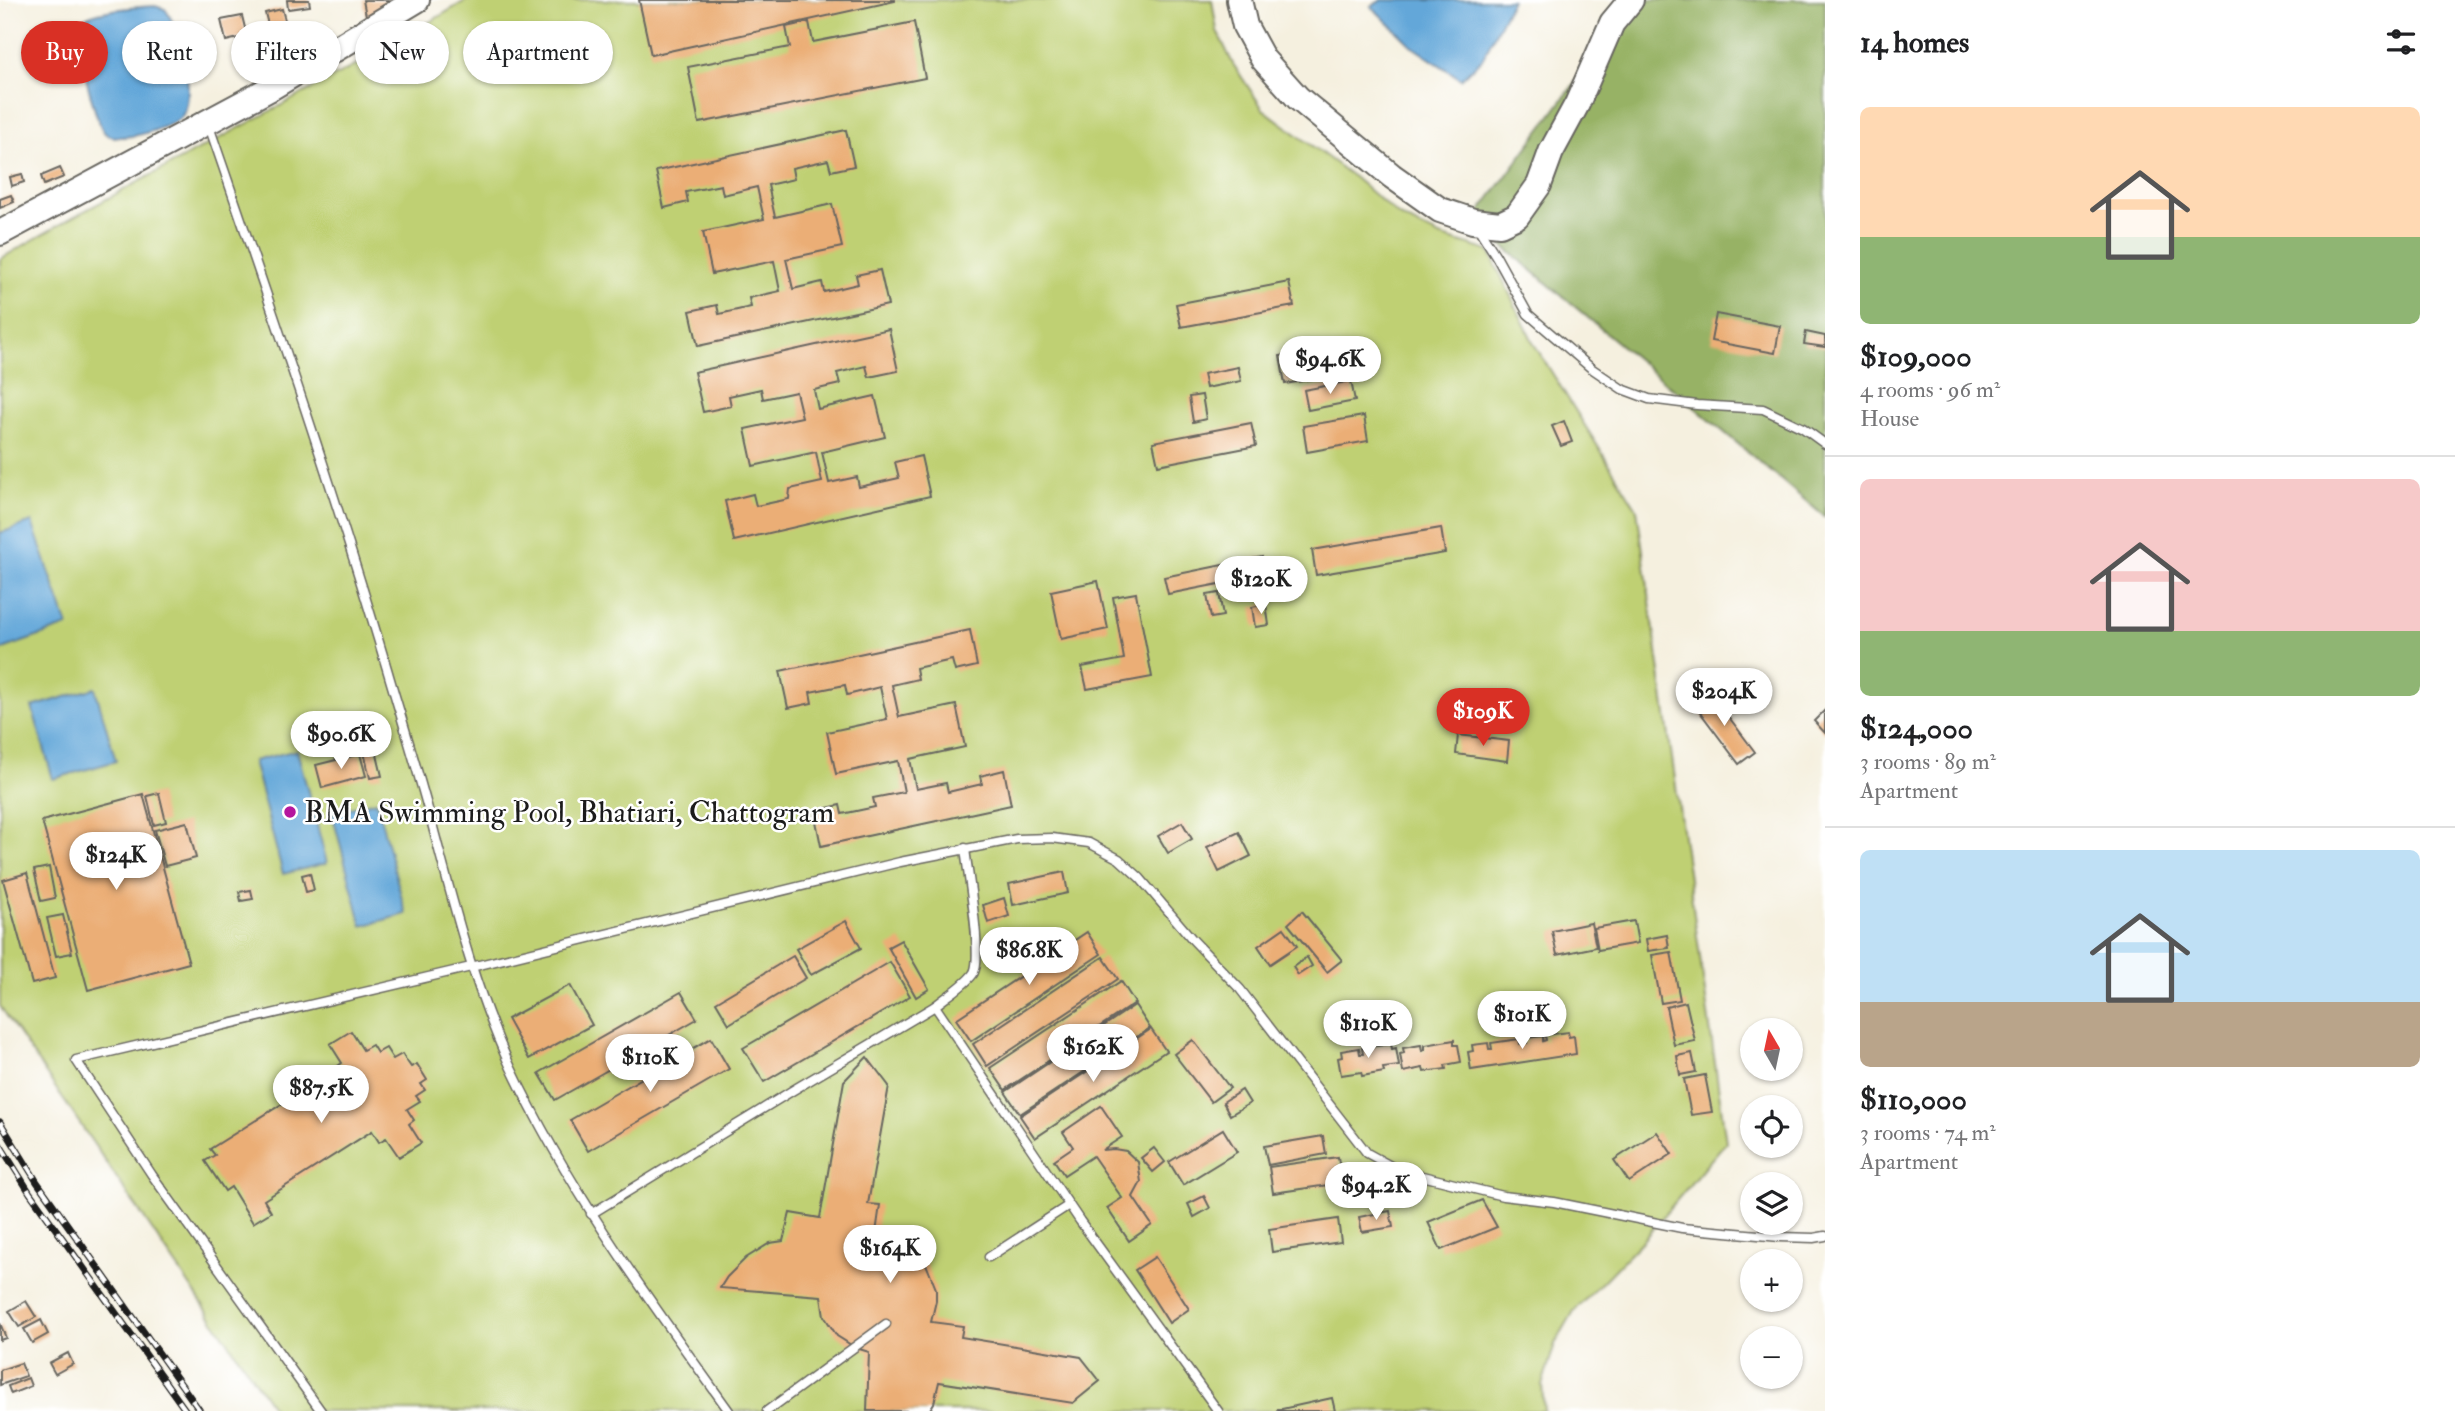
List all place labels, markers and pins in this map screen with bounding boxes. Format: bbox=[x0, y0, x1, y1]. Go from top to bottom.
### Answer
pin: $94.6K bbox=[1273, 336, 1387, 396]
pin: $120K bbox=[1212, 556, 1310, 616]
pin: $204K bbox=[1675, 668, 1773, 728]
pin: $109K bbox=[1434, 688, 1532, 748]
pin: $90.6K bbox=[284, 712, 398, 771]
place label: BMA Swimming Pool, Bhatiari, Chattogram bbox=[304, 794, 834, 831]
marker: BMA Swimming Pool, Bhatiari, Chattogram bbox=[282, 804, 298, 820]
pin: $124K bbox=[67, 832, 165, 892]
pin: $86.8K bbox=[972, 928, 1086, 987]
pin: $101K bbox=[1473, 992, 1571, 1051]
pin: $110K bbox=[1319, 1000, 1417, 1060]
pin: $162K bbox=[1044, 1024, 1142, 1084]
pin: $110K bbox=[601, 1034, 699, 1094]
pin: $87.5K bbox=[264, 1066, 378, 1125]
pin: $94.2K bbox=[1319, 1162, 1433, 1222]
pin: $164K bbox=[841, 1226, 939, 1285]

